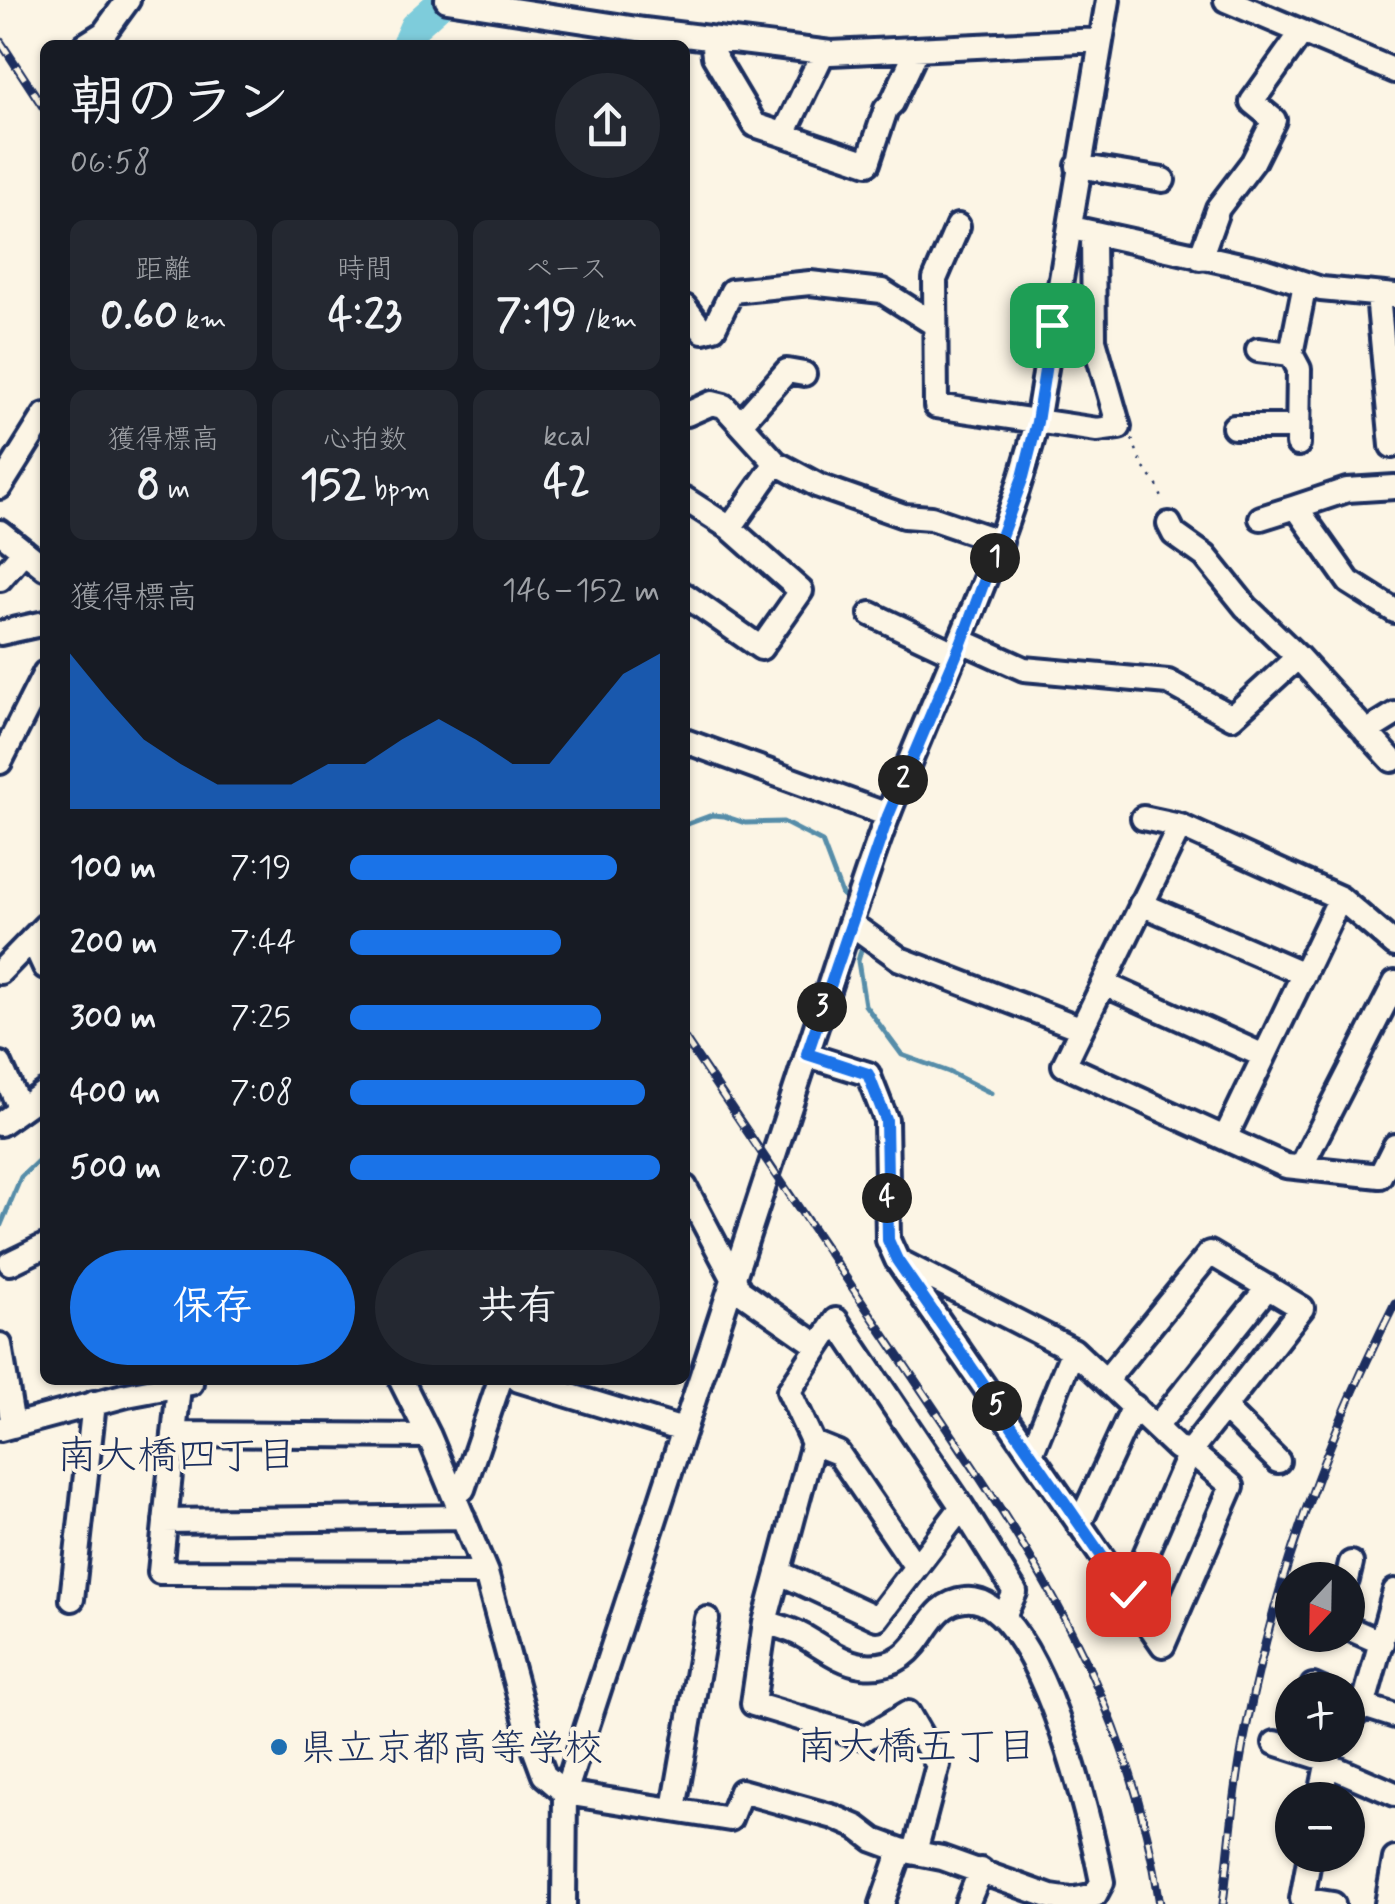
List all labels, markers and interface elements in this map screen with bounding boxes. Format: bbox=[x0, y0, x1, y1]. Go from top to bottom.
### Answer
text: 朝のラン bbox=[70, 68, 290, 140]
button: share bbox=[555, 73, 660, 178]
text: 06:58 bbox=[70, 142, 151, 184]
text: 距離 bbox=[135, 252, 191, 289]
text: 時間 bbox=[337, 252, 393, 289]
text: ペース bbox=[526, 252, 608, 289]
pin bbox=[1010, 283, 1095, 368]
text: 0.60 bbox=[100, 289, 178, 344]
text: 4:23 bbox=[328, 289, 402, 344]
text: 7:19 bbox=[496, 289, 577, 344]
icon: arrive bbox=[1025, 298, 1080, 353]
text: km bbox=[178, 302, 226, 339]
text: /km bbox=[577, 302, 637, 339]
text: kcal bbox=[543, 419, 590, 456]
text: 獲得標高 bbox=[107, 422, 219, 459]
text: 心拍数 bbox=[323, 422, 407, 459]
text: 42 bbox=[543, 456, 590, 511]
text: 8 bbox=[137, 459, 160, 514]
text: 152 bbox=[300, 459, 366, 514]
text: m bbox=[160, 472, 190, 509]
text: bpm bbox=[366, 472, 430, 509]
pin: 1 bbox=[970, 533, 1020, 583]
text: 1 bbox=[989, 539, 1001, 576]
text: 146–152 m bbox=[502, 570, 660, 612]
text: 獲得標高 bbox=[70, 577, 198, 619]
pin: 2 bbox=[878, 755, 928, 805]
text: 2 bbox=[896, 761, 910, 798]
text: 100 m bbox=[70, 847, 156, 889]
text: 7:19 bbox=[230, 847, 291, 889]
text: 200 m bbox=[70, 922, 157, 964]
text: 7:44 bbox=[230, 922, 296, 964]
pin: 3 bbox=[797, 982, 847, 1032]
text: 3 bbox=[816, 988, 828, 1025]
text: 300 m bbox=[70, 997, 156, 1039]
text: 7:25 bbox=[230, 997, 291, 1039]
text: 400 m bbox=[70, 1072, 160, 1114]
text: 7:08 bbox=[230, 1072, 293, 1114]
text: 500 m bbox=[70, 1147, 161, 1189]
text: 7:02 bbox=[230, 1147, 293, 1189]
pin: 4 bbox=[862, 1173, 912, 1223]
text: 4 bbox=[879, 1179, 895, 1216]
button: 保存 bbox=[70, 1250, 355, 1365]
button: 共有 bbox=[375, 1250, 660, 1365]
pin: 5 bbox=[972, 1381, 1022, 1431]
text: 5 bbox=[989, 1387, 1005, 1424]
district label: 南大橋四丁目 bbox=[57, 1431, 297, 1483]
pin bbox=[1086, 1552, 1171, 1637]
north arrow bbox=[1275, 1562, 1365, 1652]
map controls bbox=[1275, 1562, 1365, 1872]
icon: check bbox=[1101, 1567, 1156, 1622]
button: + bbox=[1275, 1672, 1365, 1762]
district label: 南大橋五丁目 bbox=[797, 1722, 1037, 1774]
place label: 県立京都高等学校 bbox=[299, 1725, 603, 1774]
marker: 県立京都高等学校 bbox=[268, 1736, 290, 1758]
button: − bbox=[1275, 1782, 1365, 1872]

